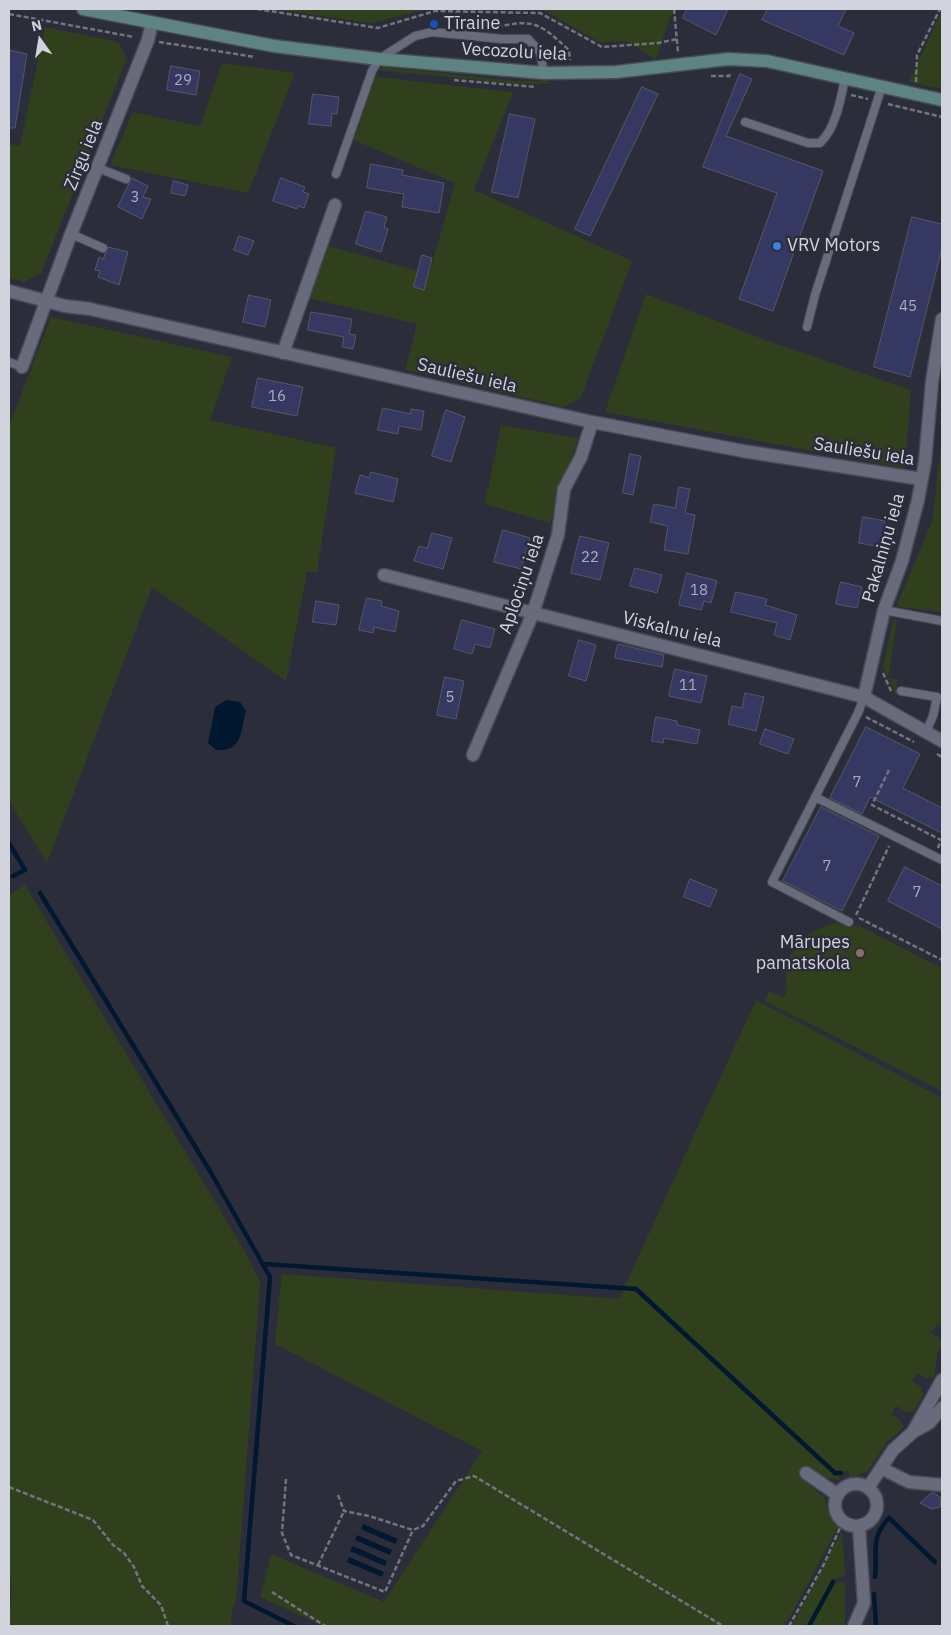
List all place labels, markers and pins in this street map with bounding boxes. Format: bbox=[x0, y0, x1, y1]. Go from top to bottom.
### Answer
place label: Tīraine bbox=[444, 13, 500, 35]
marker: Tīraine bbox=[428, 18, 440, 30]
place label: VRV Motors bbox=[787, 235, 881, 257]
marker: VRV Motors bbox=[771, 240, 783, 252]
place label: Mārupes pamatskola bbox=[756, 932, 850, 974]
marker: Mārupes pamatskola bbox=[854, 947, 866, 959]

